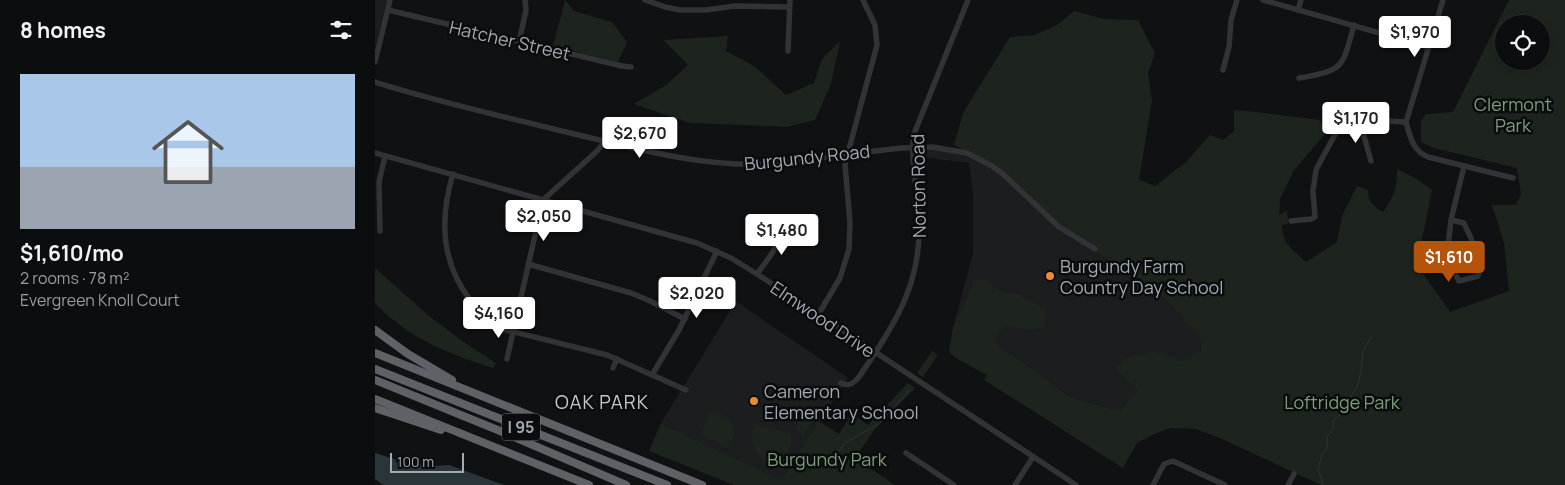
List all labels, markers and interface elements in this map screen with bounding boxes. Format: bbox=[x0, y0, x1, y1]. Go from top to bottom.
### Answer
street label: Hatcher Street bbox=[447, 14, 573, 66]
pin: $1,970 bbox=[1374, 15, 1456, 58]
map controls bbox=[1495, 15, 1550, 70]
button: locate bbox=[1495, 15, 1550, 70]
text: 8 homes bbox=[20, 16, 106, 44]
icon: filters bbox=[327, 16, 355, 44]
text: $1,970 bbox=[1390, 21, 1440, 43]
park label: Clermont Park bbox=[1474, 92, 1552, 137]
pin: $1,170 bbox=[1315, 102, 1397, 144]
icon: home bbox=[143, 107, 233, 197]
text: $1,170 bbox=[1333, 107, 1379, 129]
pin: $2,670 bbox=[599, 116, 681, 159]
text: $2,670 bbox=[613, 122, 667, 144]
street label: Norton Road bbox=[905, 134, 931, 238]
street label: Burgundy Road bbox=[743, 138, 871, 176]
pin: $2,050 bbox=[503, 200, 585, 242]
text: $2,050 bbox=[517, 205, 571, 227]
pin: $1,480 bbox=[741, 214, 823, 256]
text: $1,480 bbox=[756, 219, 808, 241]
text: $1,610/mo bbox=[20, 239, 124, 267]
pin: $1,610 bbox=[1408, 240, 1490, 283]
text: $1,610 bbox=[1425, 246, 1473, 268]
place label: Burgundy Farm Country Day School bbox=[1060, 254, 1223, 299]
text: 2 rooms · 78 m² bbox=[20, 267, 129, 289]
marker: Burgundy Farm Country Day School bbox=[1044, 270, 1056, 282]
street label: Elmwood Drive bbox=[766, 275, 880, 363]
pin: $2,020 bbox=[656, 276, 738, 319]
text: $2,020 bbox=[669, 282, 725, 304]
text: Evergreen Knoll Court bbox=[20, 289, 180, 311]
pin: $4,160 bbox=[458, 296, 540, 339]
text: $4,160 bbox=[474, 302, 524, 324]
place label: Cameron Elementary School bbox=[764, 379, 919, 424]
district label: OAK PARK bbox=[555, 389, 649, 415]
park label: Loftridge Park bbox=[1284, 390, 1401, 414]
marker: Cameron Elementary School bbox=[748, 395, 760, 407]
road number: I 95 bbox=[502, 414, 540, 441]
park label: Burgundy Park bbox=[767, 447, 888, 471]
scale bar bbox=[390, 450, 464, 473]
text: 100 m bbox=[397, 452, 434, 471]

